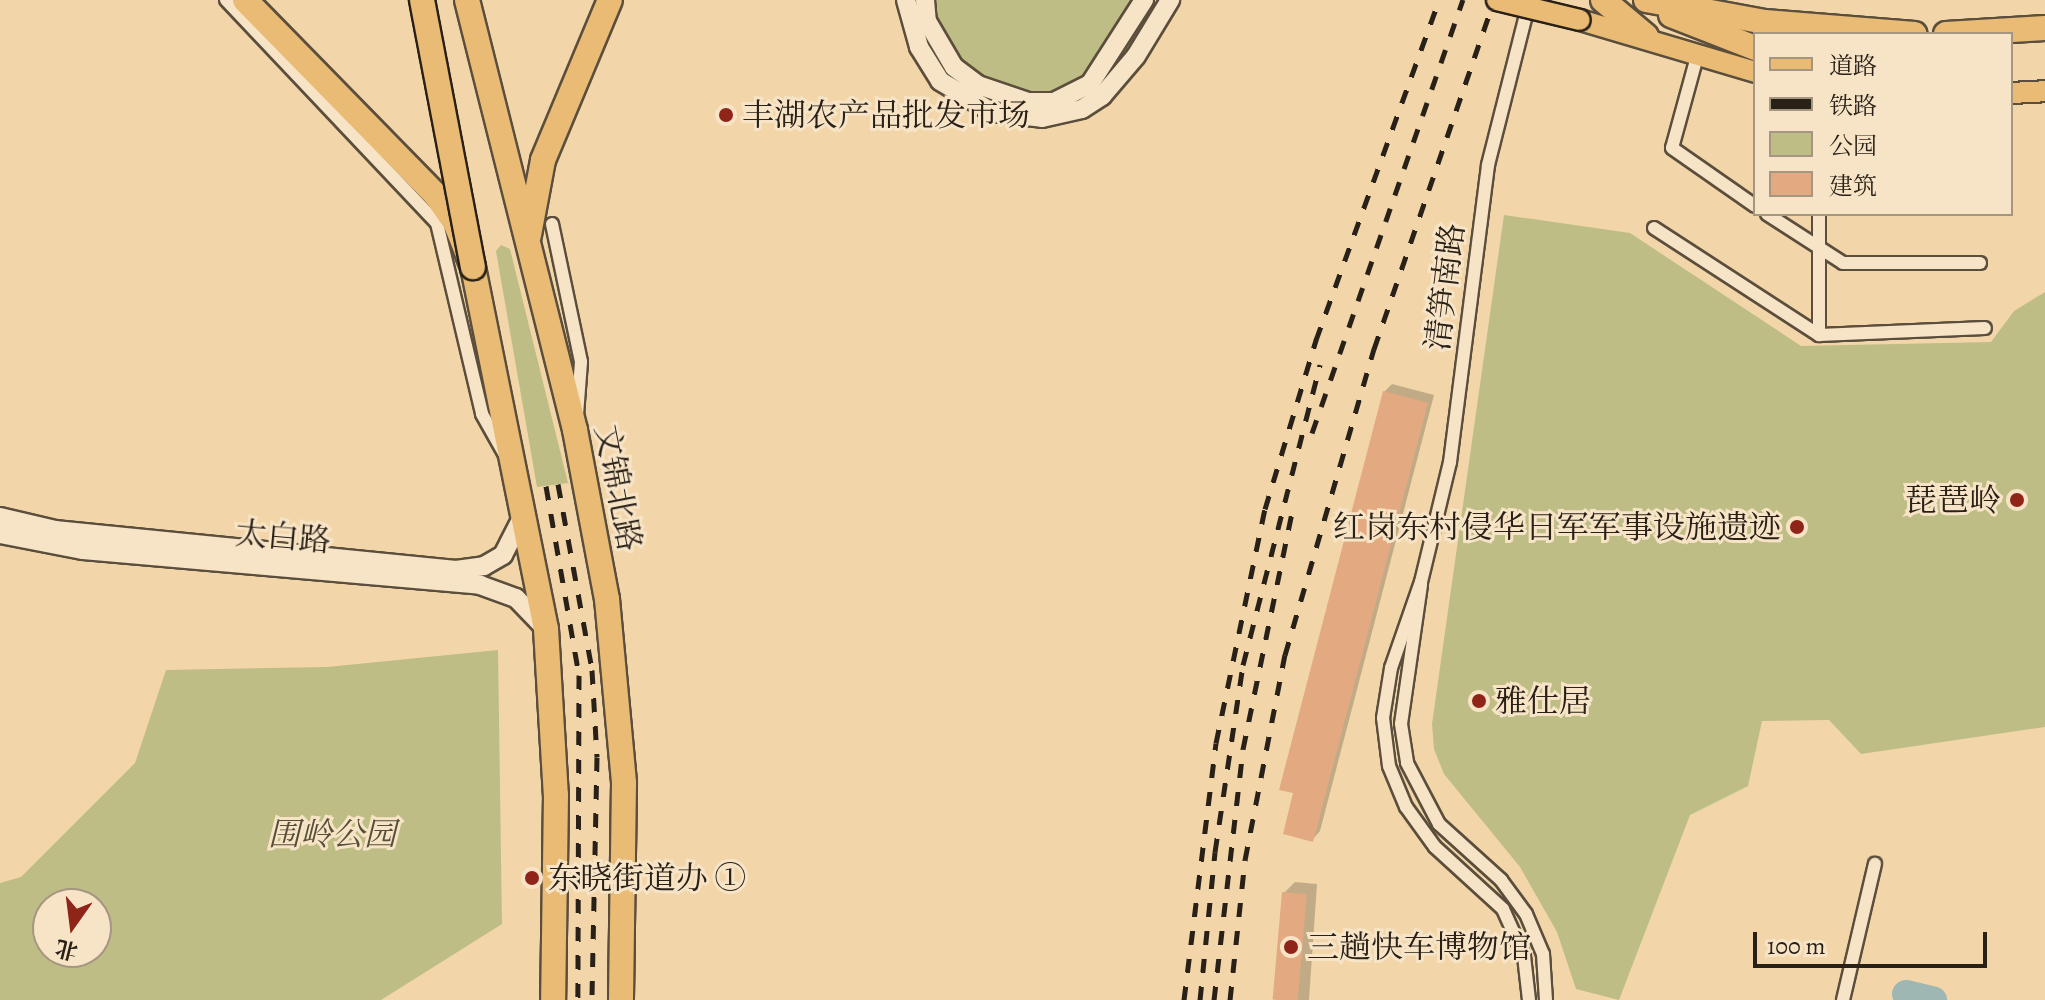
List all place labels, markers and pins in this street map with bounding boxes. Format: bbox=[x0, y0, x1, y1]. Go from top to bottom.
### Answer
place label: 丰湖农产品批发市场 bbox=[742, 96, 1030, 134]
marker: 丰湖农产品批发市场 bbox=[717, 106, 735, 124]
place label: 琵琶岭 bbox=[1905, 481, 2001, 519]
marker: 琵琶岭 bbox=[2008, 491, 2026, 509]
place label: 红岗东村侵华日军军事设施遗迹 bbox=[1333, 508, 1781, 546]
marker: 红岗东村侵华日军军事设施遗迹 bbox=[1788, 518, 1806, 536]
place label: 雅仕居 bbox=[1495, 682, 1591, 720]
marker: 雅仕居 bbox=[1470, 692, 1488, 710]
place label: 东晓街道办 ① bbox=[548, 859, 746, 897]
marker: 东晓街道办 ① bbox=[523, 869, 541, 887]
place label: 三趟快车博物馆 bbox=[1307, 928, 1531, 966]
marker: 三趟快车博物馆 bbox=[1282, 938, 1300, 956]

